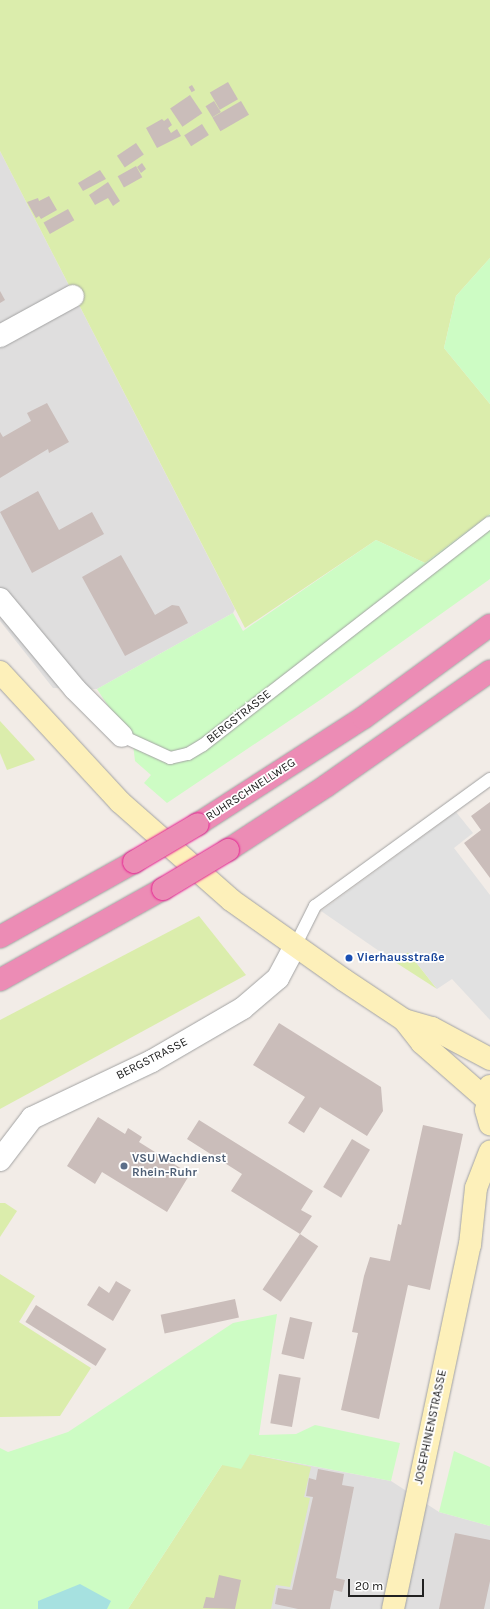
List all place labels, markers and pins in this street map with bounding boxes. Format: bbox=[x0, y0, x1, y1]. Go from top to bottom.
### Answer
place label: Vierhausstraße bbox=[357, 951, 445, 965]
marker: Vierhausstraße bbox=[344, 953, 354, 963]
place label: VSU Wachdienst Rhein-Ruhr bbox=[132, 1152, 226, 1180]
marker: VSU Wachdienst Rhein-Ruhr bbox=[119, 1161, 129, 1171]

